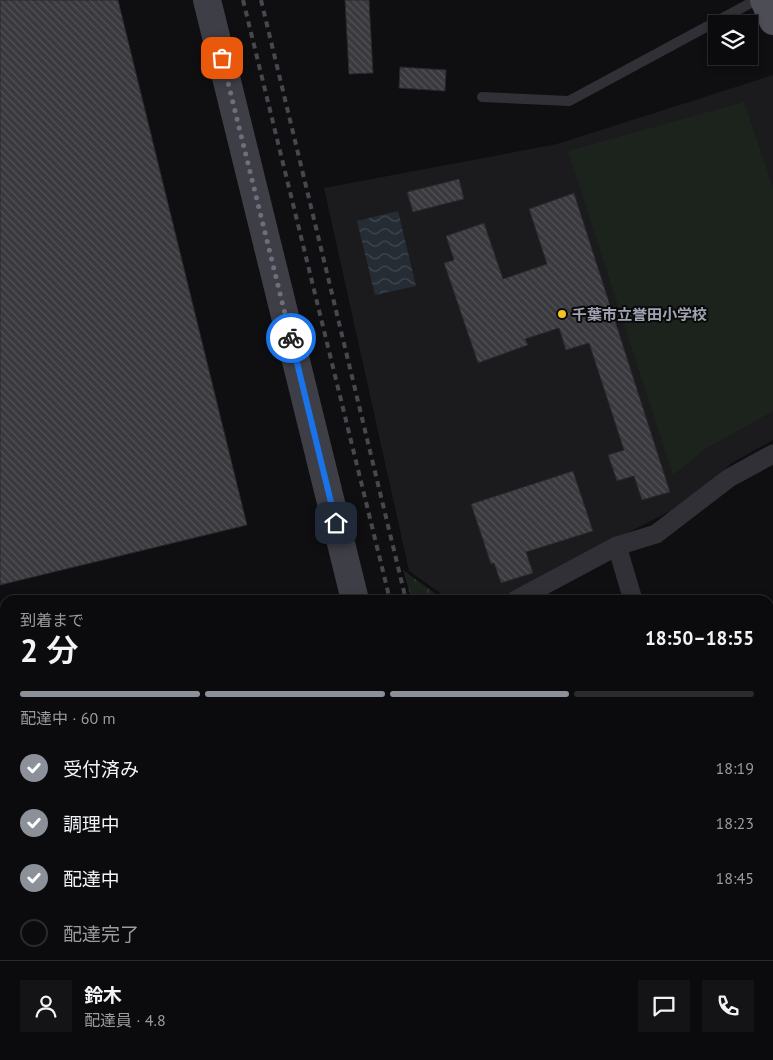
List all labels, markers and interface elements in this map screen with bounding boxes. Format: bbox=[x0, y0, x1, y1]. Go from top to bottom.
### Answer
map controls bbox=[708, 15, 758, 65]
button: layers bbox=[708, 15, 758, 65]
pin bbox=[201, 37, 243, 79]
icon: bag bbox=[208, 44, 236, 72]
place label: 千葉市立誉田小学校 bbox=[572, 305, 707, 324]
marker: 千葉市立誉田小学校 bbox=[556, 308, 568, 320]
courier bbox=[266, 313, 316, 363]
icon: bike bbox=[277, 324, 305, 352]
pin bbox=[315, 502, 357, 544]
icon: home bbox=[322, 509, 350, 537]
text: 到着まで bbox=[20, 610, 84, 630]
text: 18:50–18:55 bbox=[645, 626, 754, 650]
text: 2 分 bbox=[20, 629, 78, 671]
text: 配達中 · 60 m bbox=[20, 708, 116, 728]
icon: check bbox=[20, 754, 48, 782]
text: 受付済み bbox=[63, 757, 139, 781]
text: 18:19 bbox=[716, 758, 754, 778]
icon: check bbox=[20, 809, 48, 837]
text: 調理中 bbox=[63, 812, 120, 836]
text: 18:23 bbox=[716, 813, 754, 833]
icon: check bbox=[20, 864, 48, 892]
text: 配達中 bbox=[63, 867, 120, 891]
text: 18:45 bbox=[716, 868, 754, 888]
text: 配達完了 bbox=[63, 922, 139, 946]
button: person bbox=[20, 980, 72, 1032]
button: chat bbox=[638, 980, 690, 1032]
button: phone bbox=[702, 980, 754, 1032]
text: 鈴木 bbox=[84, 983, 122, 1007]
text: 配達員 · 4.8 bbox=[84, 1010, 166, 1030]

